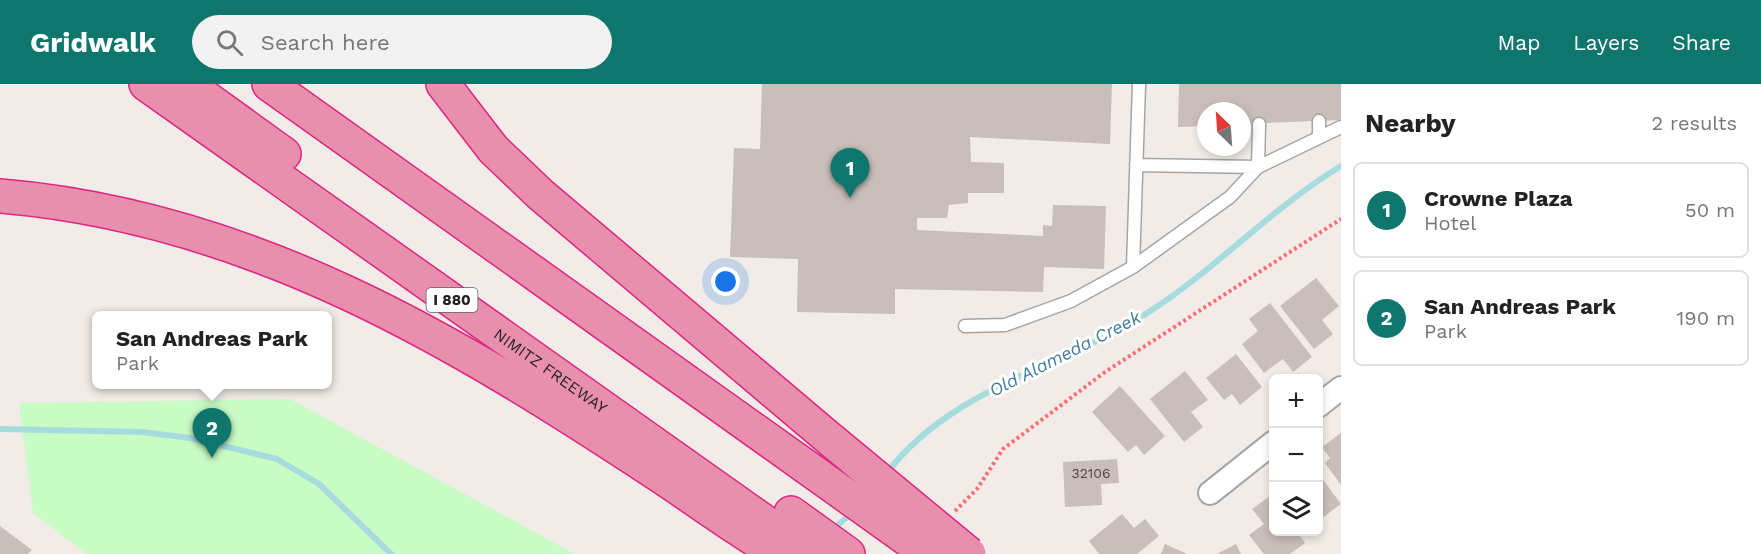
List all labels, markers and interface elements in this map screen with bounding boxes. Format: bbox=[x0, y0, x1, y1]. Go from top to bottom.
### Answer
search box bbox=[192, 15, 612, 69]
text: Gridwalk bbox=[30, 26, 156, 59]
icon: search bbox=[213, 26, 246, 59]
text: Search here bbox=[261, 30, 390, 55]
text: Map bbox=[1497, 30, 1540, 55]
text: Layers bbox=[1573, 30, 1639, 55]
text: Share bbox=[1672, 30, 1731, 55]
north arrow bbox=[1197, 102, 1251, 156]
text: Nearby bbox=[1365, 108, 1456, 138]
text: 2 results bbox=[1652, 111, 1737, 135]
pin: 1 bbox=[830, 148, 870, 198]
text: Crowne Plaza bbox=[1424, 186, 1573, 211]
text: 1 bbox=[1382, 198, 1391, 222]
text: 50 m bbox=[1685, 198, 1735, 222]
text: Hotel bbox=[1424, 211, 1476, 235]
your location bbox=[711, 267, 740, 296]
road number: I 880 bbox=[426, 288, 478, 312]
text: San Andreas Park bbox=[1424, 294, 1616, 319]
water label: Old Alameda Creek bbox=[985, 306, 1145, 401]
text: 2 bbox=[1381, 306, 1392, 330]
text: 190 m bbox=[1677, 306, 1735, 330]
popup bbox=[92, 311, 332, 389]
text: Park bbox=[1424, 319, 1467, 343]
street label: NIMITZ FREEWAY bbox=[490, 324, 611, 418]
text: San Andreas Park bbox=[116, 326, 308, 351]
text: Park bbox=[116, 351, 159, 375]
map controls bbox=[1269, 374, 1323, 536]
button: + bbox=[1269, 374, 1323, 428]
pin: 2 bbox=[192, 408, 232, 458]
button: − bbox=[1269, 428, 1323, 482]
house number: 32106 bbox=[1071, 465, 1111, 481]
button: layers bbox=[1269, 482, 1323, 536]

